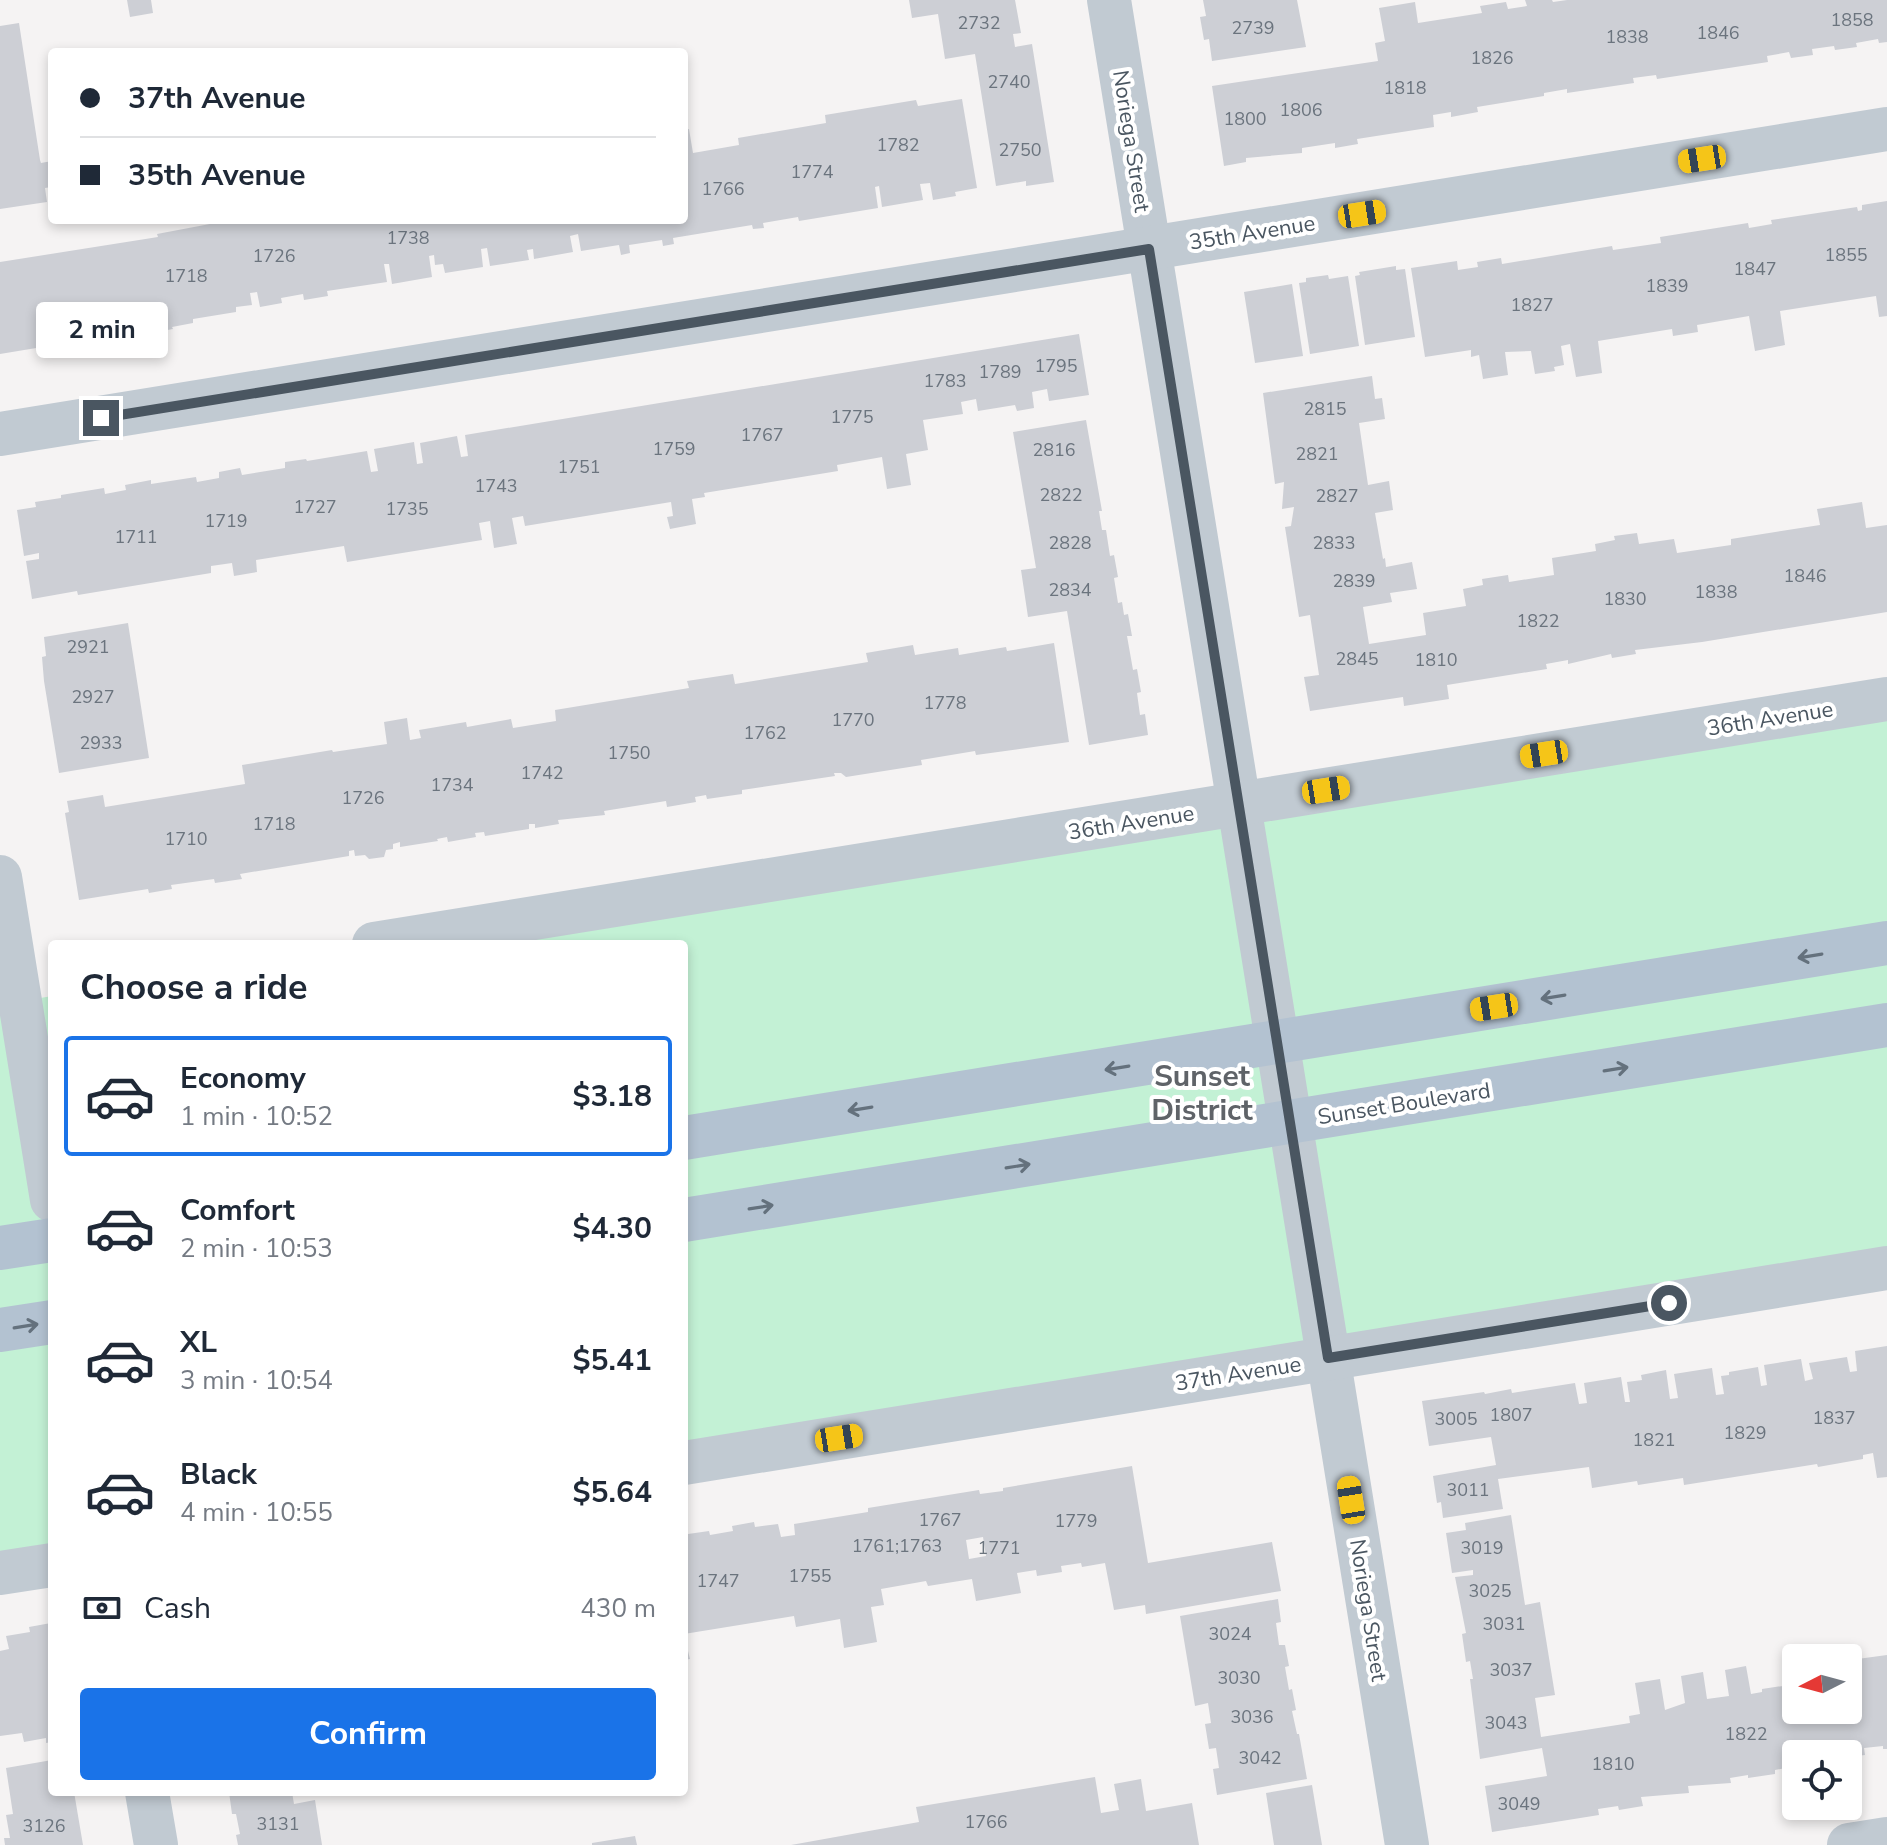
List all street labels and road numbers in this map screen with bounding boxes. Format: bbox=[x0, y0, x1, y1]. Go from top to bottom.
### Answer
street label: Noriega Street bbox=[1105, 68, 1157, 215]
street label: 35th Avenue bbox=[1187, 208, 1317, 258]
street label: 36th Avenue bbox=[1705, 694, 1835, 744]
street label: 36th Avenue bbox=[1066, 798, 1196, 848]
street label: Sunset Boulevard bbox=[1316, 1076, 1493, 1132]
street label: 37th Avenue bbox=[1173, 1349, 1303, 1399]
street label: Noriega Street bbox=[1342, 1537, 1394, 1684]

